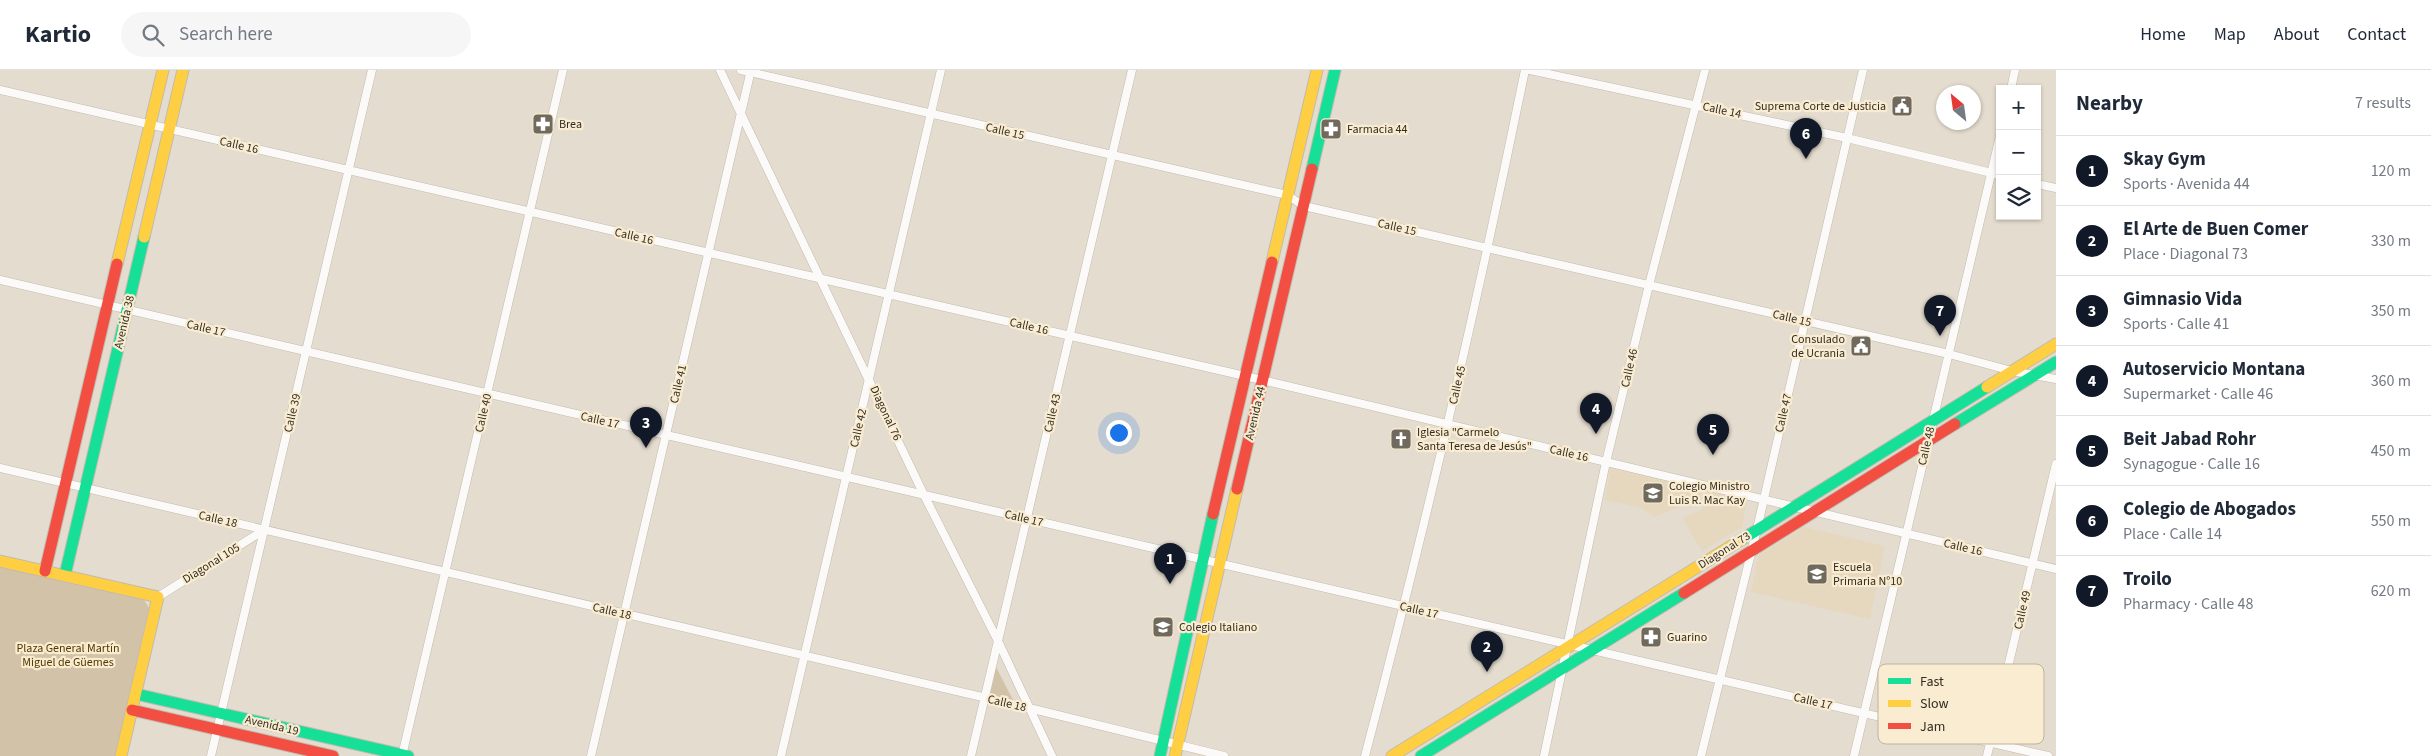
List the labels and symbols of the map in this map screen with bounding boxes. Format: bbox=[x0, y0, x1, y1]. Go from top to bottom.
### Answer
north arrow bbox=[1936, 85, 1981, 130]
public building icon: Suprema Corte de Justicia bbox=[1890, 94, 1914, 118]
street label: Calle 14 bbox=[1701, 98, 1743, 123]
place label: Suprema Corte de Justicia bbox=[1755, 98, 1886, 115]
pharmacy icon: Brea bbox=[531, 112, 555, 136]
place label: Brea bbox=[559, 116, 582, 133]
pharmacy icon: Farmacia 44 bbox=[1319, 117, 1343, 141]
pin: 6 bbox=[1790, 118, 1822, 159]
street label: Calle 15 bbox=[984, 119, 1026, 144]
place label: Farmacia 44 bbox=[1347, 121, 1408, 138]
street label: Calle 16 bbox=[218, 133, 260, 158]
street label: Calle 15 bbox=[1376, 215, 1418, 240]
street label: Calle 16 bbox=[613, 224, 655, 249]
street label: Avenida 38 bbox=[110, 294, 139, 351]
pin: 7 bbox=[1924, 295, 1956, 336]
street label: Calle 15 bbox=[1771, 306, 1813, 331]
street label: Calle 16 bbox=[1008, 314, 1050, 339]
street label: Calle 17 bbox=[185, 316, 227, 341]
place label: Consulado de Ucrania bbox=[1791, 331, 1845, 362]
public building icon: Consulado de Ucrania bbox=[1849, 334, 1873, 358]
street label: Calle 46 bbox=[1617, 347, 1642, 389]
street label: Calle 41 bbox=[666, 363, 691, 405]
street label: Calle 45 bbox=[1445, 364, 1470, 406]
street label: Diagonal 76 bbox=[865, 383, 906, 443]
street label: Avenida 44 bbox=[1241, 385, 1270, 442]
street label: Calle 39 bbox=[280, 392, 305, 434]
street label: Calle 40 bbox=[471, 392, 496, 434]
street label: Calle 43 bbox=[1040, 392, 1065, 434]
street label: Calle 47 bbox=[1771, 392, 1796, 434]
pin: 4 bbox=[1580, 393, 1612, 434]
pin: 3 bbox=[630, 407, 662, 448]
street label: Calle 42 bbox=[846, 407, 871, 449]
street label: Calle 17 bbox=[579, 408, 621, 433]
pin: 5 bbox=[1697, 414, 1729, 455]
your location bbox=[1106, 420, 1132, 446]
place label: Iglesia "Carmelo Santa Teresa de Jesús" bbox=[1417, 424, 1532, 455]
street label: Calle 48 bbox=[1914, 425, 1939, 467]
church icon: Iglesia "Carmelo Santa Teresa de Jesús" bbox=[1389, 427, 1413, 451]
street label: Calle 16 bbox=[1548, 441, 1590, 466]
place label: Colegio Ministro Luis R. Mac Kay bbox=[1669, 478, 1750, 509]
school or university icon: Colegio Ministro Luis R. Mac Kay bbox=[1641, 481, 1665, 505]
street label: Calle 17 bbox=[1003, 506, 1045, 531]
street label: Calle 18 bbox=[197, 507, 239, 532]
street label: Diagonal 73 bbox=[1695, 528, 1754, 573]
street label: Calle 16 bbox=[1942, 535, 1984, 560]
street label: Diagonal 105 bbox=[179, 539, 243, 588]
pin: 1 bbox=[1154, 543, 1186, 584]
place label: Escuela Primaria N°10 bbox=[1833, 559, 1902, 590]
school or university icon: Escuela Primaria N°10 bbox=[1805, 562, 1829, 586]
street label: Calle 49 bbox=[2010, 589, 2035, 631]
street label: Calle 17 bbox=[1398, 598, 1440, 623]
street label: Calle 18 bbox=[591, 599, 633, 624]
school or university icon: Colegio Italiano bbox=[1151, 615, 1175, 639]
place label: Colegio Italiano bbox=[1179, 619, 1257, 636]
pharmacy icon: Guarino bbox=[1639, 625, 1663, 649]
place label: Guarino bbox=[1667, 629, 1707, 646]
pin: 2 bbox=[1471, 631, 1503, 672]
park label: Plaza General Martín Miguel de Güemes bbox=[17, 640, 119, 671]
legend bbox=[1878, 664, 2044, 744]
text: Fast bbox=[1920, 672, 1944, 692]
street label: Calle 17 bbox=[1792, 689, 1834, 714]
street label: Calle 18 bbox=[986, 691, 1028, 716]
text: Slow bbox=[1920, 694, 1949, 714]
street label: Avenida 19 bbox=[243, 711, 300, 740]
text: Jam bbox=[1920, 717, 1945, 737]

